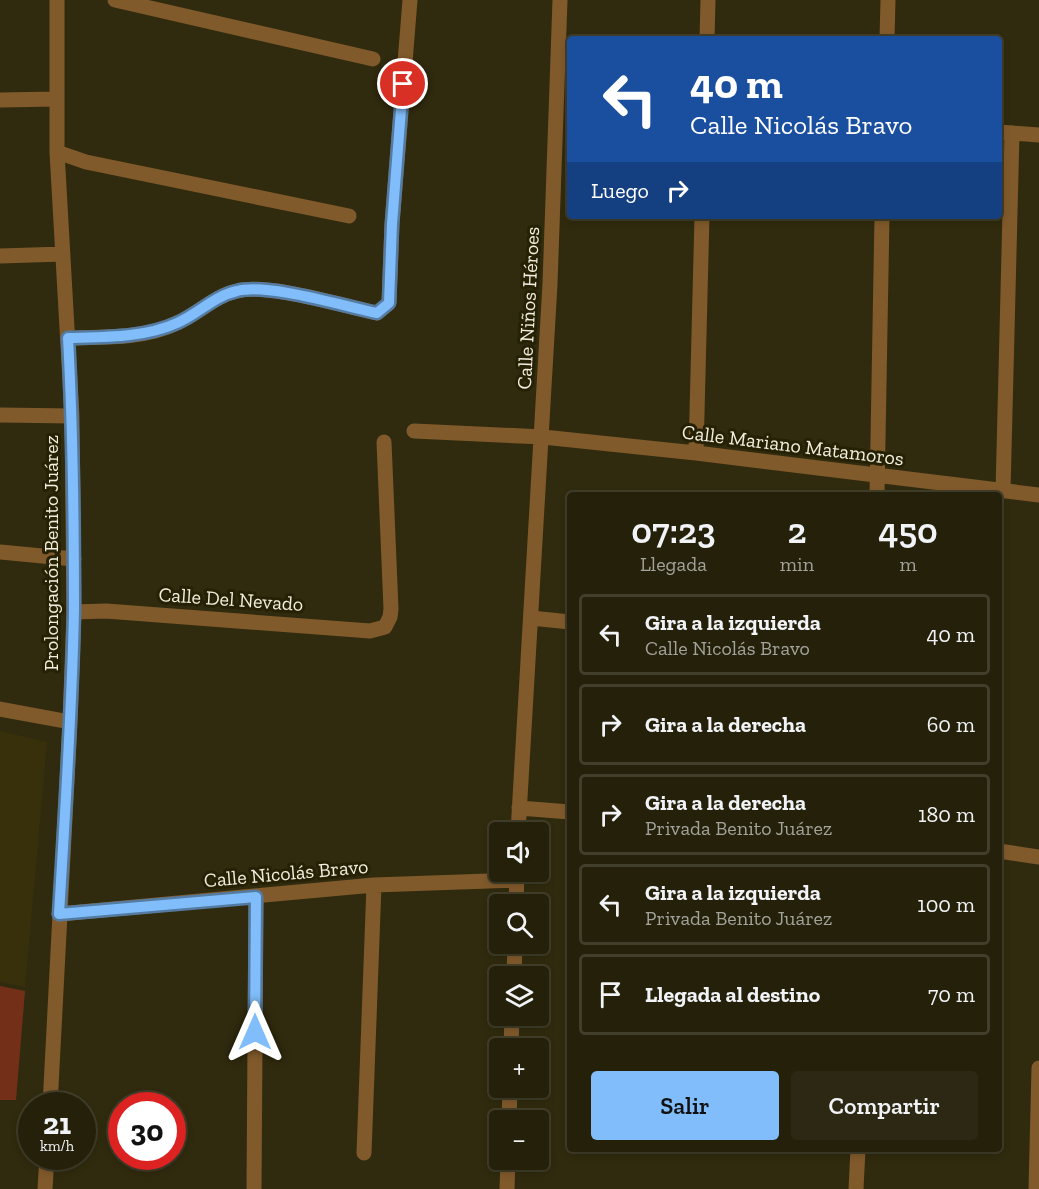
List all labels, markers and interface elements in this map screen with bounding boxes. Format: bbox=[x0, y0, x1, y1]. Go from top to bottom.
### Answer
pin bbox=[377, 58, 428, 109]
text: 40 m bbox=[690, 58, 783, 109]
icon: left bbox=[591, 60, 669, 138]
icon: arrive bbox=[386, 67, 419, 100]
text: Calle Nicolás Bravo bbox=[690, 109, 912, 141]
icon: right bbox=[661, 174, 694, 207]
text: Luego bbox=[591, 177, 649, 204]
street label: Calle Niños Héroes bbox=[512, 226, 544, 390]
street label: Calle Mariano Matamoros bbox=[681, 419, 905, 471]
street label: Prolongación Benito Juárez bbox=[39, 435, 63, 671]
text: 07:23 bbox=[631, 509, 716, 552]
text: 2 bbox=[787, 509, 807, 552]
text: 450 bbox=[878, 509, 938, 552]
text: Llegada bbox=[640, 552, 707, 576]
text: min bbox=[780, 552, 814, 576]
text: m bbox=[899, 552, 917, 576]
street label: Calle Del Nevado bbox=[158, 582, 304, 616]
text: Gira a la izquierda bbox=[645, 609, 821, 636]
icon: left bbox=[594, 618, 627, 651]
text: 40 m bbox=[926, 621, 975, 648]
text: Calle Nicolás Bravo bbox=[645, 636, 810, 660]
icon: right bbox=[594, 708, 627, 741]
text: Gira a la derecha bbox=[645, 711, 806, 738]
text: 60 m bbox=[927, 711, 975, 738]
text: Gira a la derecha bbox=[645, 789, 806, 816]
icon: right bbox=[594, 798, 627, 831]
text: 180 m bbox=[918, 801, 975, 828]
text: Privada Benito Juárez bbox=[645, 816, 832, 840]
map controls bbox=[489, 822, 549, 1170]
button: sound bbox=[489, 822, 549, 882]
street label: Calle Nicolás Bravo bbox=[203, 854, 369, 892]
text: Gira a la izquierda bbox=[645, 879, 821, 906]
icon: left bbox=[594, 888, 627, 921]
text: 100 m bbox=[917, 891, 975, 918]
button: search bbox=[489, 894, 549, 954]
text: Privada Benito Juárez bbox=[645, 906, 832, 930]
button: layers bbox=[489, 966, 549, 1026]
icon: arrive bbox=[594, 978, 627, 1011]
text: Llegada al destino bbox=[645, 981, 820, 1008]
text: 70 m bbox=[928, 981, 975, 1008]
position arrow bbox=[223, 1000, 287, 1064]
button: + bbox=[489, 1038, 549, 1098]
button: Salir bbox=[591, 1071, 779, 1140]
button: Compartir bbox=[791, 1071, 978, 1140]
speed limit sign: 30 bbox=[108, 1092, 186, 1170]
text: 21 bbox=[43, 1106, 71, 1142]
button: − bbox=[489, 1110, 549, 1170]
text: km/h bbox=[40, 1137, 74, 1155]

